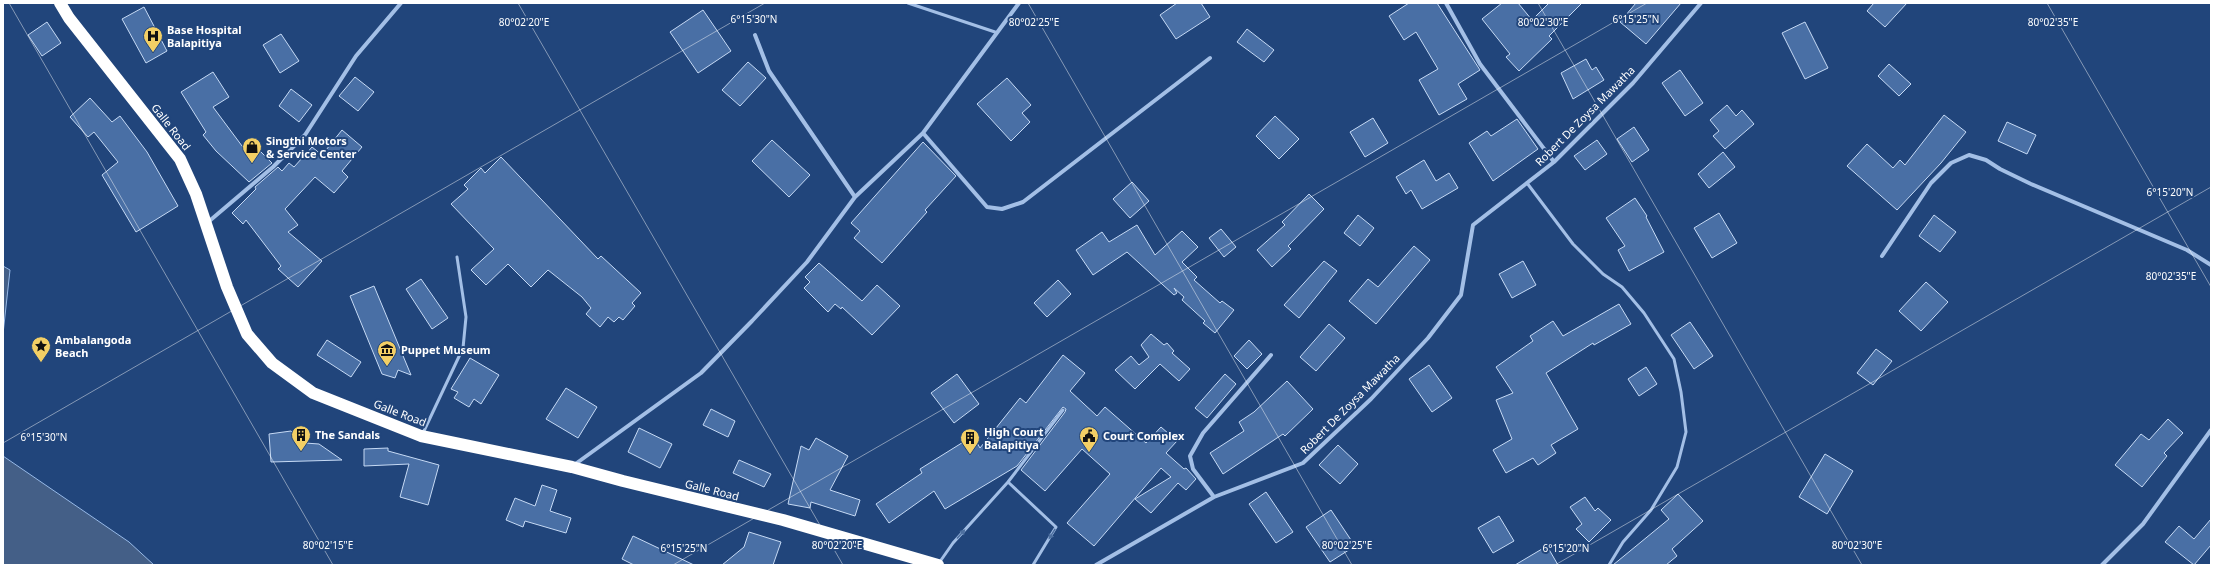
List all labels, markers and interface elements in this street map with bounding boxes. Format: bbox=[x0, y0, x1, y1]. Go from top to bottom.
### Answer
text: 6°15'30"N bbox=[731, 12, 777, 26]
text: 6°15'25"N bbox=[1613, 12, 1659, 26]
text: 80°02'20"E bbox=[499, 15, 549, 29]
text: 80°02'25"E bbox=[1009, 15, 1059, 29]
text: 80°02'30"E bbox=[1518, 15, 1568, 29]
text: 80°02'35"E bbox=[2028, 15, 2078, 29]
place label: Base Hospital Balapitiya bbox=[167, 22, 242, 50]
hospital icon: Base Hospital Balapitiya bbox=[142, 25, 164, 53]
street label: Robert De Zoysa Mawatha bbox=[1531, 62, 1638, 169]
street label: Galle Road bbox=[148, 100, 194, 153]
place label: Singthi Motors & Service Center bbox=[266, 133, 356, 161]
shop icon: Singthi Motors & Service Center bbox=[241, 136, 263, 164]
text: 6°15'20"N bbox=[2147, 185, 2193, 199]
text: 80°02'35"E bbox=[2146, 269, 2196, 283]
place label: Ambalangoda Beach bbox=[55, 332, 131, 360]
place icon: Ambalangoda Beach bbox=[30, 335, 52, 363]
museum icon: Puppet Museum bbox=[376, 339, 398, 367]
place label: Puppet Museum bbox=[401, 342, 491, 357]
street label: Robert De Zoysa Mawatha bbox=[1296, 350, 1403, 457]
street label: Galle Road bbox=[372, 396, 429, 429]
building icon: The Sandals bbox=[290, 424, 312, 452]
place label: High Court Balapitiya bbox=[984, 424, 1044, 452]
public building icon: Court Complex bbox=[1078, 425, 1100, 453]
place label: The Sandals bbox=[315, 427, 381, 442]
building icon: High Court Balapitiya bbox=[959, 427, 981, 455]
place label: Court Complex bbox=[1103, 428, 1185, 443]
text: 6°15'30"N bbox=[21, 430, 67, 444]
street label: Galle Road bbox=[683, 476, 741, 503]
one-way arrow bbox=[957, 528, 966, 539]
one-way arrow bbox=[1048, 529, 1056, 539]
text: 80°02'15"E bbox=[303, 538, 353, 552]
text: 80°02'20"E bbox=[812, 538, 862, 552]
text: 80°02'25"E bbox=[1322, 538, 1372, 552]
text: 80°02'30"E bbox=[1832, 538, 1882, 552]
text: 6°15'25"N bbox=[661, 541, 707, 555]
text: 6°15'20"N bbox=[1543, 541, 1589, 555]

